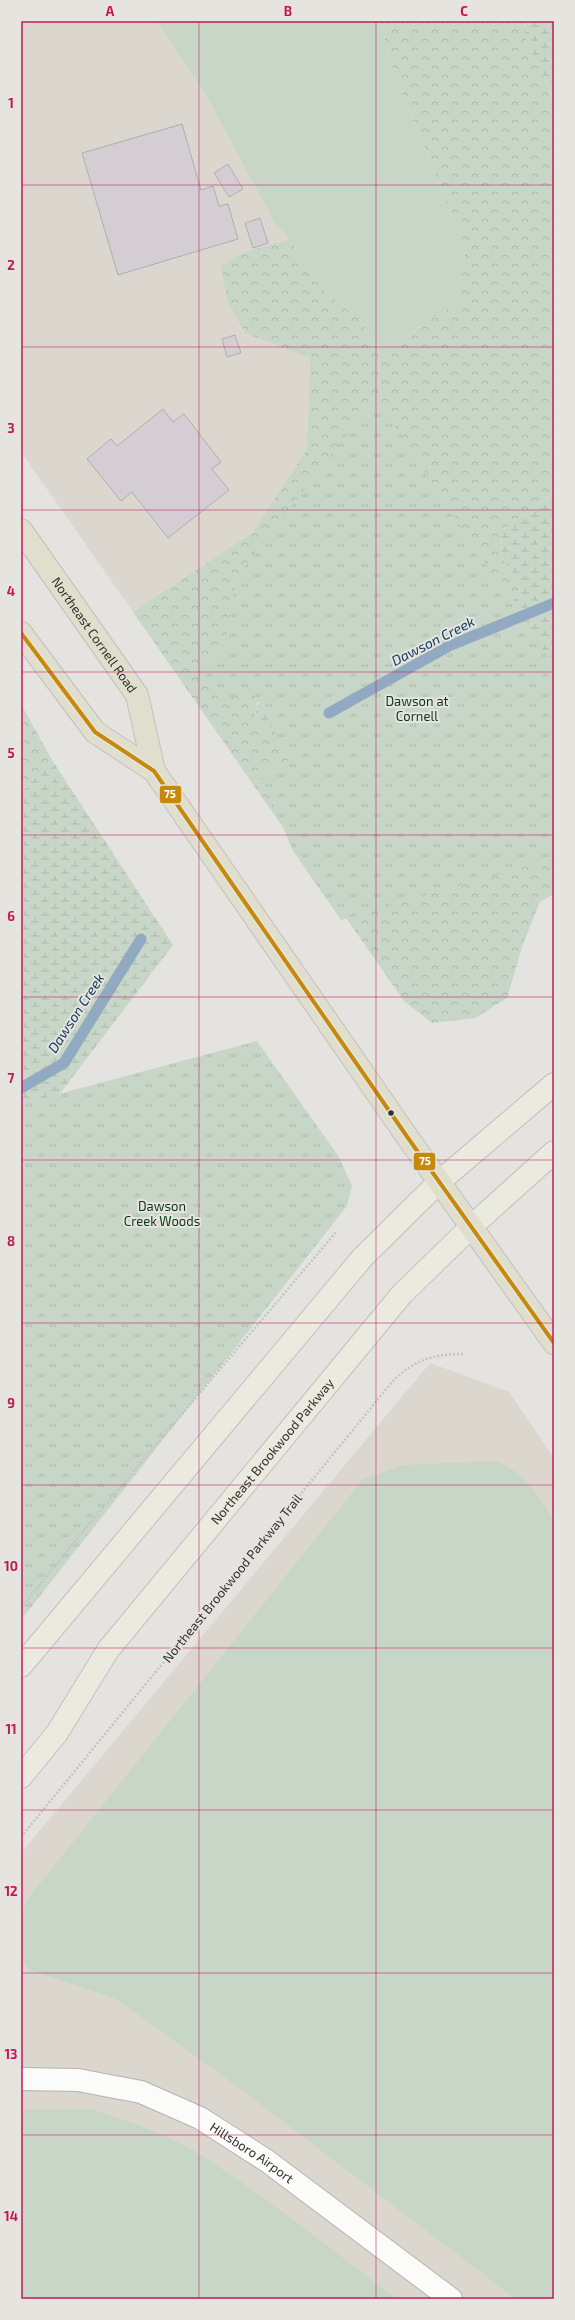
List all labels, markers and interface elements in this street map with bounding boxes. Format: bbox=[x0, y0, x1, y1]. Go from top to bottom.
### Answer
text: A bbox=[106, 3, 115, 19]
text: B bbox=[284, 3, 292, 19]
text: C bbox=[460, 3, 468, 19]
text: 1 bbox=[8, 95, 14, 111]
text: 2 bbox=[7, 257, 15, 273]
text: 3 bbox=[7, 420, 15, 436]
street label: Northeast Cornell Road bbox=[48, 574, 141, 696]
text: 4 bbox=[7, 583, 15, 599]
water label: Dawson Creek bbox=[388, 612, 477, 669]
park label: Dawson at Cornell bbox=[385, 693, 449, 724]
text: 5 bbox=[7, 745, 15, 761]
line badge: 75 bbox=[159, 785, 182, 804]
text: 75 bbox=[164, 787, 176, 800]
text: 6 bbox=[7, 908, 15, 924]
water label: Dawson Creek bbox=[44, 970, 108, 1056]
text: 7 bbox=[8, 1070, 15, 1086]
unlabelled marker bbox=[386, 1108, 396, 1118]
line badge: 75 bbox=[413, 1152, 436, 1171]
text: 75 bbox=[419, 1154, 431, 1167]
park label: Dawson Creek Woods bbox=[124, 1198, 200, 1229]
text: 8 bbox=[7, 1233, 15, 1249]
street label: Northeast Brookwood Parkway bbox=[207, 1375, 337, 1528]
text: 9 bbox=[7, 1395, 15, 1411]
street label: Northeast Brookwood Parkway Trail bbox=[159, 1490, 305, 1666]
text: 10 bbox=[4, 1558, 18, 1574]
text: 11 bbox=[5, 1721, 17, 1737]
text: 12 bbox=[4, 1883, 18, 1899]
text: 13 bbox=[5, 2046, 18, 2062]
street label: Hillsboro Airport bbox=[207, 2119, 297, 2186]
text: 14 bbox=[4, 2208, 18, 2224]

